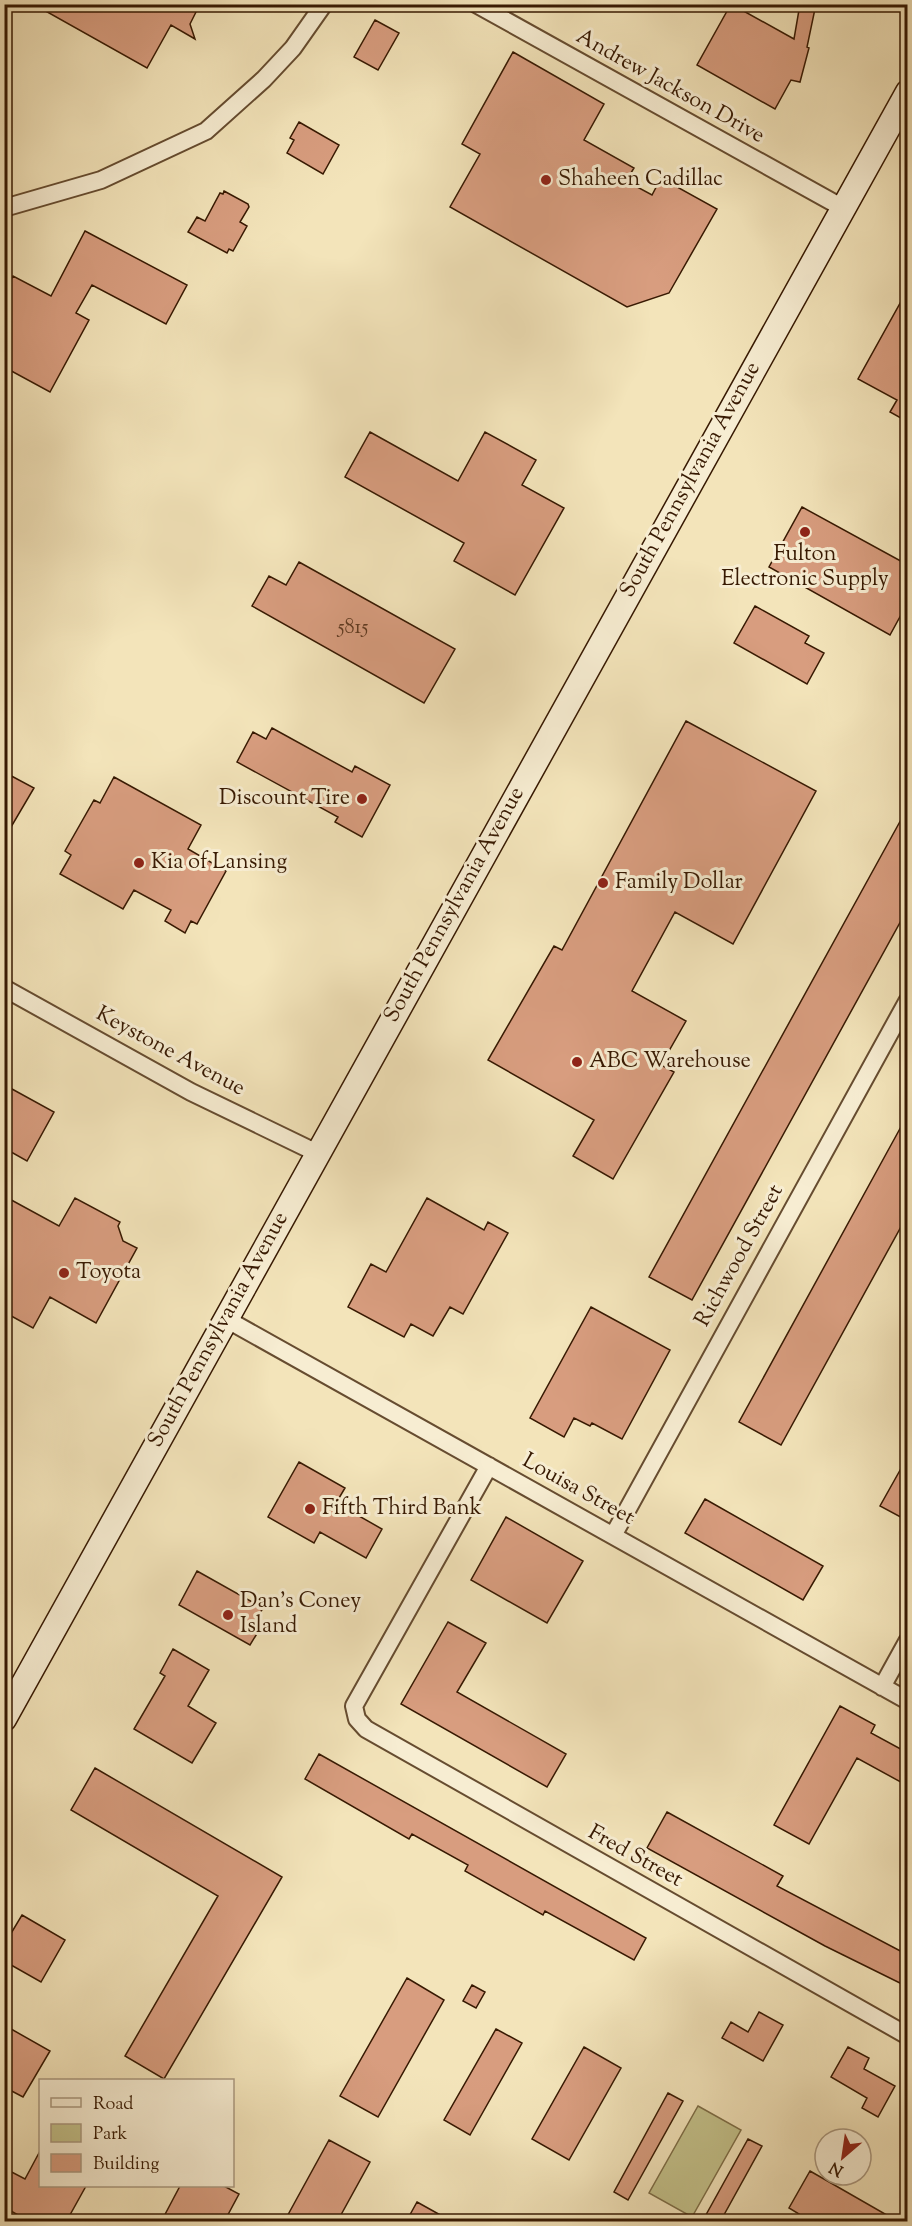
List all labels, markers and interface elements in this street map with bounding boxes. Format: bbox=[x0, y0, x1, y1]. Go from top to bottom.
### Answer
street label: Andrew Jackson Drive bbox=[570, 22, 770, 152]
place label: Shaheen Cadillac bbox=[558, 164, 723, 196]
marker: Shaheen Cadillac bbox=[539, 173, 553, 187]
street label: South Pennsylvania Avenue bbox=[613, 356, 769, 604]
marker: Fulton Electronic Supply bbox=[798, 525, 812, 539]
place label: Fulton Electronic Supply bbox=[721, 539, 889, 596]
house number: 5815 bbox=[337, 614, 368, 643]
street label: South Pennsylvania Avenue bbox=[377, 781, 533, 1029]
place label: Discount Tire bbox=[219, 783, 350, 815]
marker: Discount Tire bbox=[355, 792, 369, 806]
place label: Kia of Lansing bbox=[151, 847, 287, 879]
marker: Kia of Lansing bbox=[132, 856, 146, 870]
place label: Family Dollar bbox=[615, 867, 743, 899]
marker: Family Dollar bbox=[596, 876, 610, 890]
street label: Keystone Avenue bbox=[90, 999, 250, 1105]
place label: ABC Warehouse bbox=[589, 1046, 751, 1078]
marker: ABC Warehouse bbox=[570, 1055, 584, 1069]
street label: Richwood Street bbox=[688, 1179, 793, 1333]
street label: South Pennsylvania Avenue bbox=[141, 1206, 297, 1454]
place label: Toyota bbox=[76, 1257, 141, 1289]
marker: Toyota bbox=[57, 1266, 71, 1280]
street label: Louisa Street bbox=[516, 1446, 641, 1534]
place label: Fifth Third Bank bbox=[322, 1493, 482, 1525]
marker: Fifth Third Bank bbox=[303, 1502, 317, 1516]
place label: Dan's Coney Island bbox=[240, 1586, 361, 1643]
marker: Dan's Coney Island bbox=[221, 1608, 235, 1622]
street label: Fred Street bbox=[582, 1818, 689, 1897]
legend bbox=[39, 2079, 234, 2187]
text: Road bbox=[93, 2092, 133, 2118]
text: Park bbox=[93, 2122, 128, 2148]
north arrow bbox=[813, 2127, 873, 2187]
text: Building bbox=[93, 2152, 159, 2178]
text: N bbox=[826, 2155, 848, 2181]

